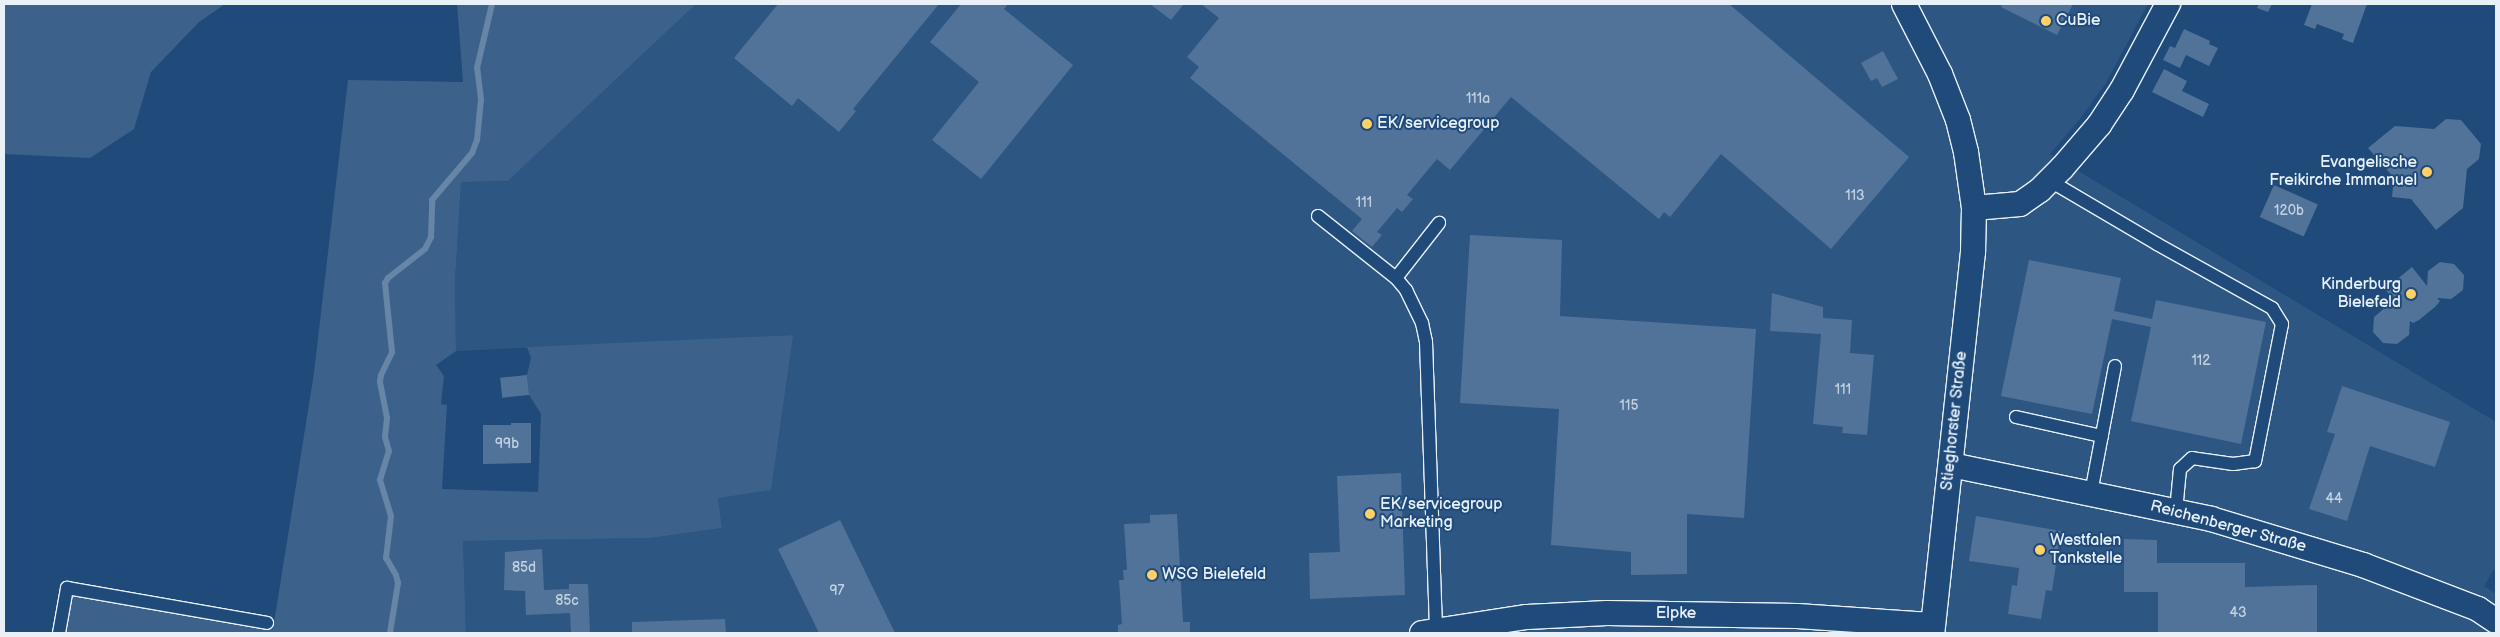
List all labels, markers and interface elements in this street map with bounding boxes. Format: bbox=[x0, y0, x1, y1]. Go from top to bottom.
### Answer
place label: CuBie bbox=[2056, 11, 2100, 31]
marker: CuBie bbox=[2040, 15, 2052, 27]
house number: 111a bbox=[1466, 91, 1490, 107]
place label: EK/servicegroup bbox=[1377, 114, 1500, 134]
marker: EK/servicegroup bbox=[1361, 118, 1373, 130]
place label: Evangelische Freikirche Immanuel bbox=[2269, 153, 2417, 191]
marker: Evangelische Freikirche Immanuel bbox=[2421, 166, 2433, 178]
house number: 113 bbox=[1845, 188, 1865, 204]
house number: 111 bbox=[1356, 195, 1372, 211]
house number: 120b bbox=[2274, 203, 2304, 219]
place label: Kinderburg Bielefeld bbox=[2321, 275, 2401, 313]
marker: Kinderburg Bielefeld bbox=[2405, 288, 2417, 300]
street label: Stieghorster Straße bbox=[1938, 350, 1972, 492]
house number: 112 bbox=[2191, 353, 2211, 369]
house number: 111 bbox=[1835, 382, 1851, 398]
house number: 115 bbox=[1620, 398, 1638, 414]
house number: 99b bbox=[495, 436, 519, 452]
house number: 44 bbox=[2325, 491, 2343, 507]
place label: EK/servicegroup Marketing bbox=[1380, 495, 1503, 533]
street label: Reichenberger Straße bbox=[2148, 497, 2308, 557]
marker: EK/servicegroup Marketing bbox=[1364, 508, 1376, 520]
place label: Westfalen Tankstelle bbox=[2050, 531, 2122, 569]
marker: Westfalen Tankstelle bbox=[2034, 544, 2046, 556]
house number: 85d bbox=[512, 560, 536, 576]
place label: WSG Bielefeld bbox=[1162, 565, 1266, 585]
marker: WSG Bielefeld bbox=[1146, 569, 1158, 581]
house number: 97 bbox=[830, 583, 844, 599]
house number: 85c bbox=[555, 593, 579, 609]
street label: Elpke bbox=[1656, 604, 1696, 624]
house number: 43 bbox=[2229, 605, 2247, 621]

